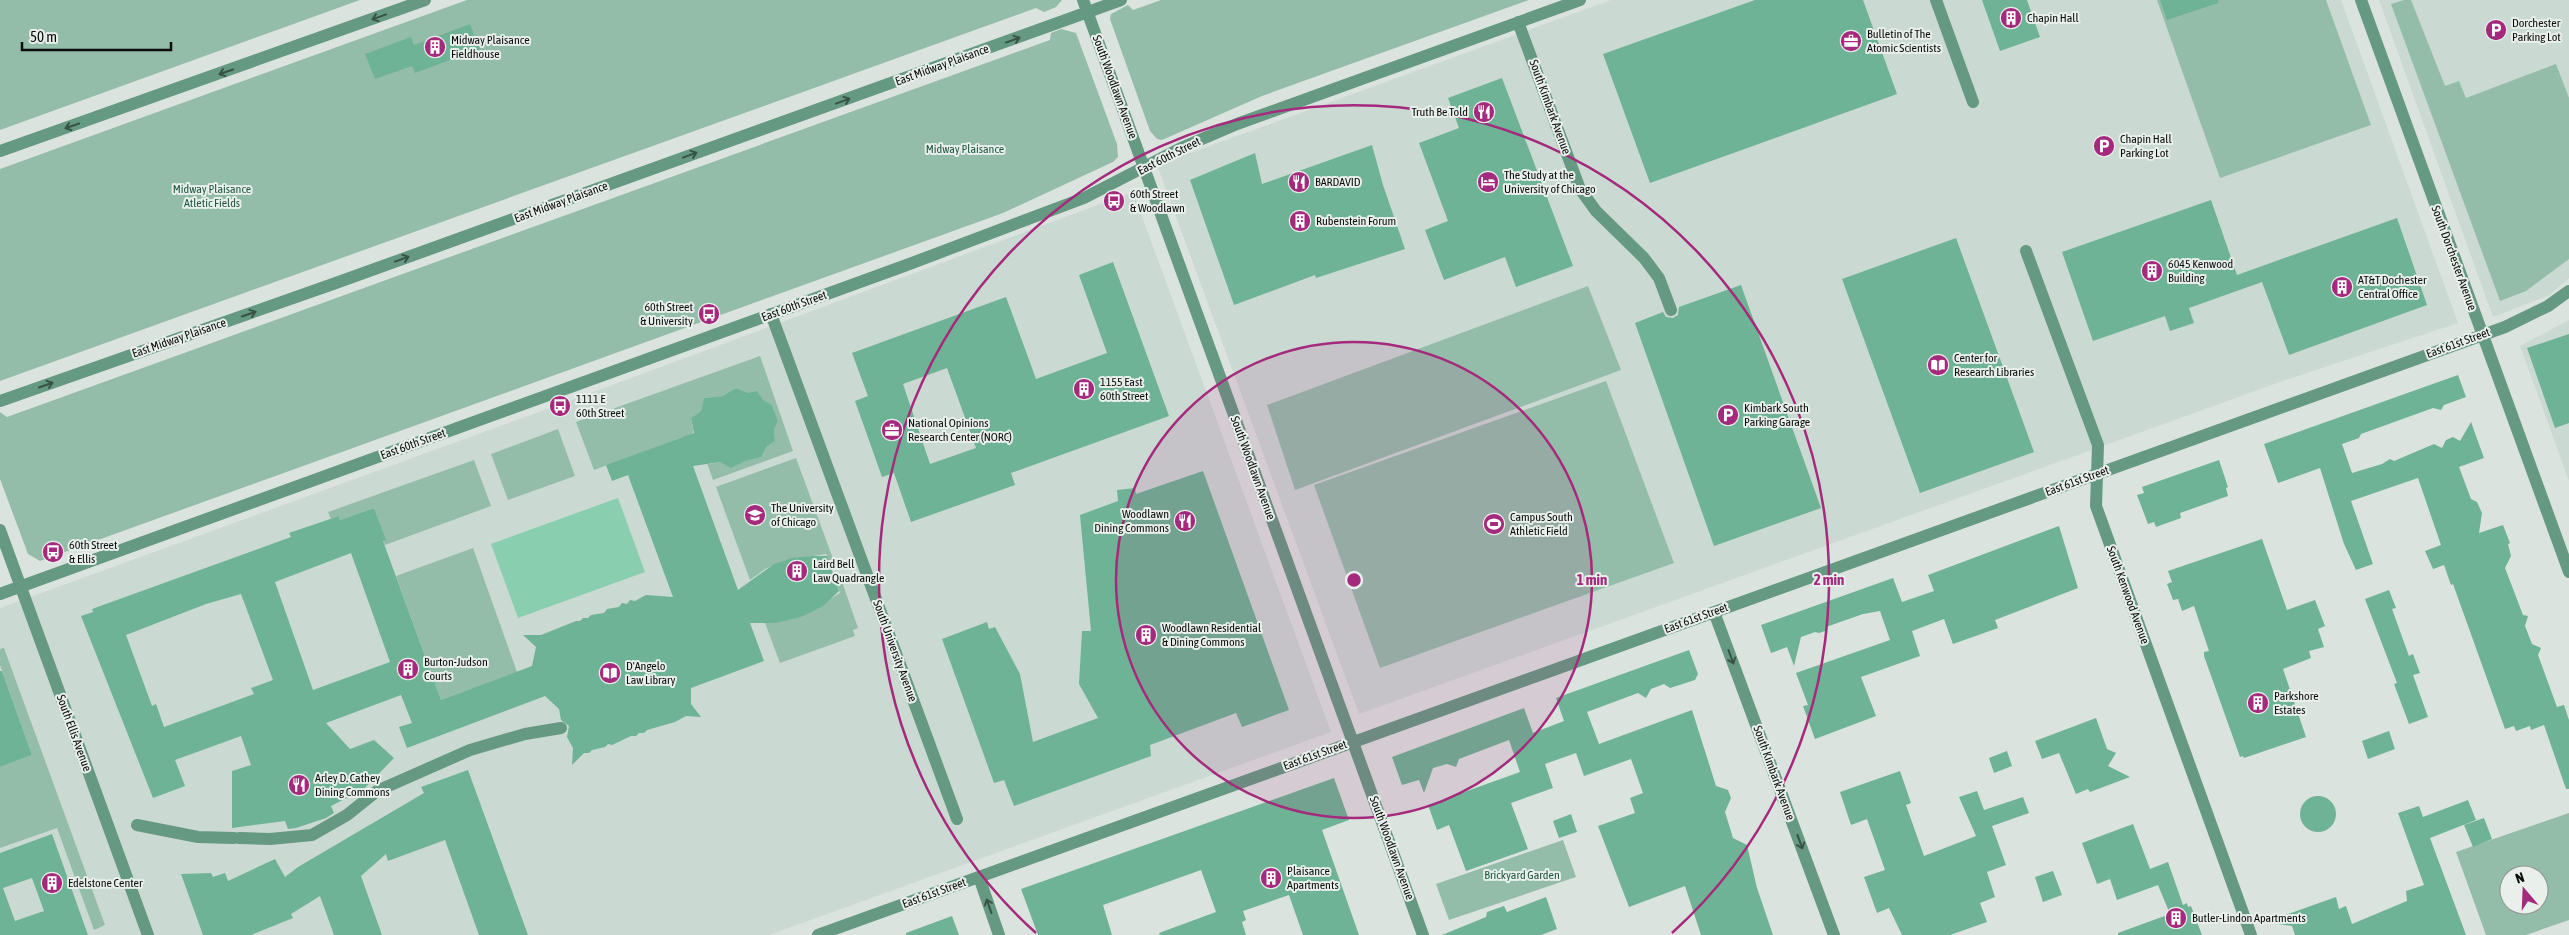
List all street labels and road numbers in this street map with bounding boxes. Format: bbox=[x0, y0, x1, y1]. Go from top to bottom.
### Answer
street label: South Woodlawn Avenue bbox=[1090, 33, 1140, 141]
street label: East Midway Plaisance bbox=[893, 42, 991, 88]
street label: South Kimbark Avenue bbox=[1526, 58, 1574, 156]
street label: East 60th Street bbox=[1135, 134, 1203, 178]
street label: East Midway Plaisance bbox=[512, 179, 610, 225]
street label: South Dorchester Avenue bbox=[2429, 204, 2479, 312]
street label: East 60th Street bbox=[759, 288, 829, 324]
street label: East Midway Plaisance bbox=[130, 315, 228, 361]
street label: East 61st Street bbox=[2424, 325, 2492, 361]
street label: South Woodlawn Avenue bbox=[1228, 414, 1278, 522]
street label: East 60th Street bbox=[378, 426, 448, 462]
street label: East 61st Street bbox=[2043, 463, 2111, 499]
street label: South Kenwood Avenue bbox=[2104, 544, 2152, 646]
street label: South University Avenue bbox=[870, 598, 920, 704]
street label: East 61st Street bbox=[1662, 600, 1730, 636]
street label: South Ellis Avenue bbox=[54, 693, 94, 773]
street label: South Kimbark Avenue bbox=[1750, 724, 1798, 822]
street label: East 61st Street bbox=[1281, 737, 1349, 773]
street label: South Woodlawn Avenue bbox=[1367, 794, 1417, 902]
street label: East 61st Street bbox=[900, 875, 968, 911]

